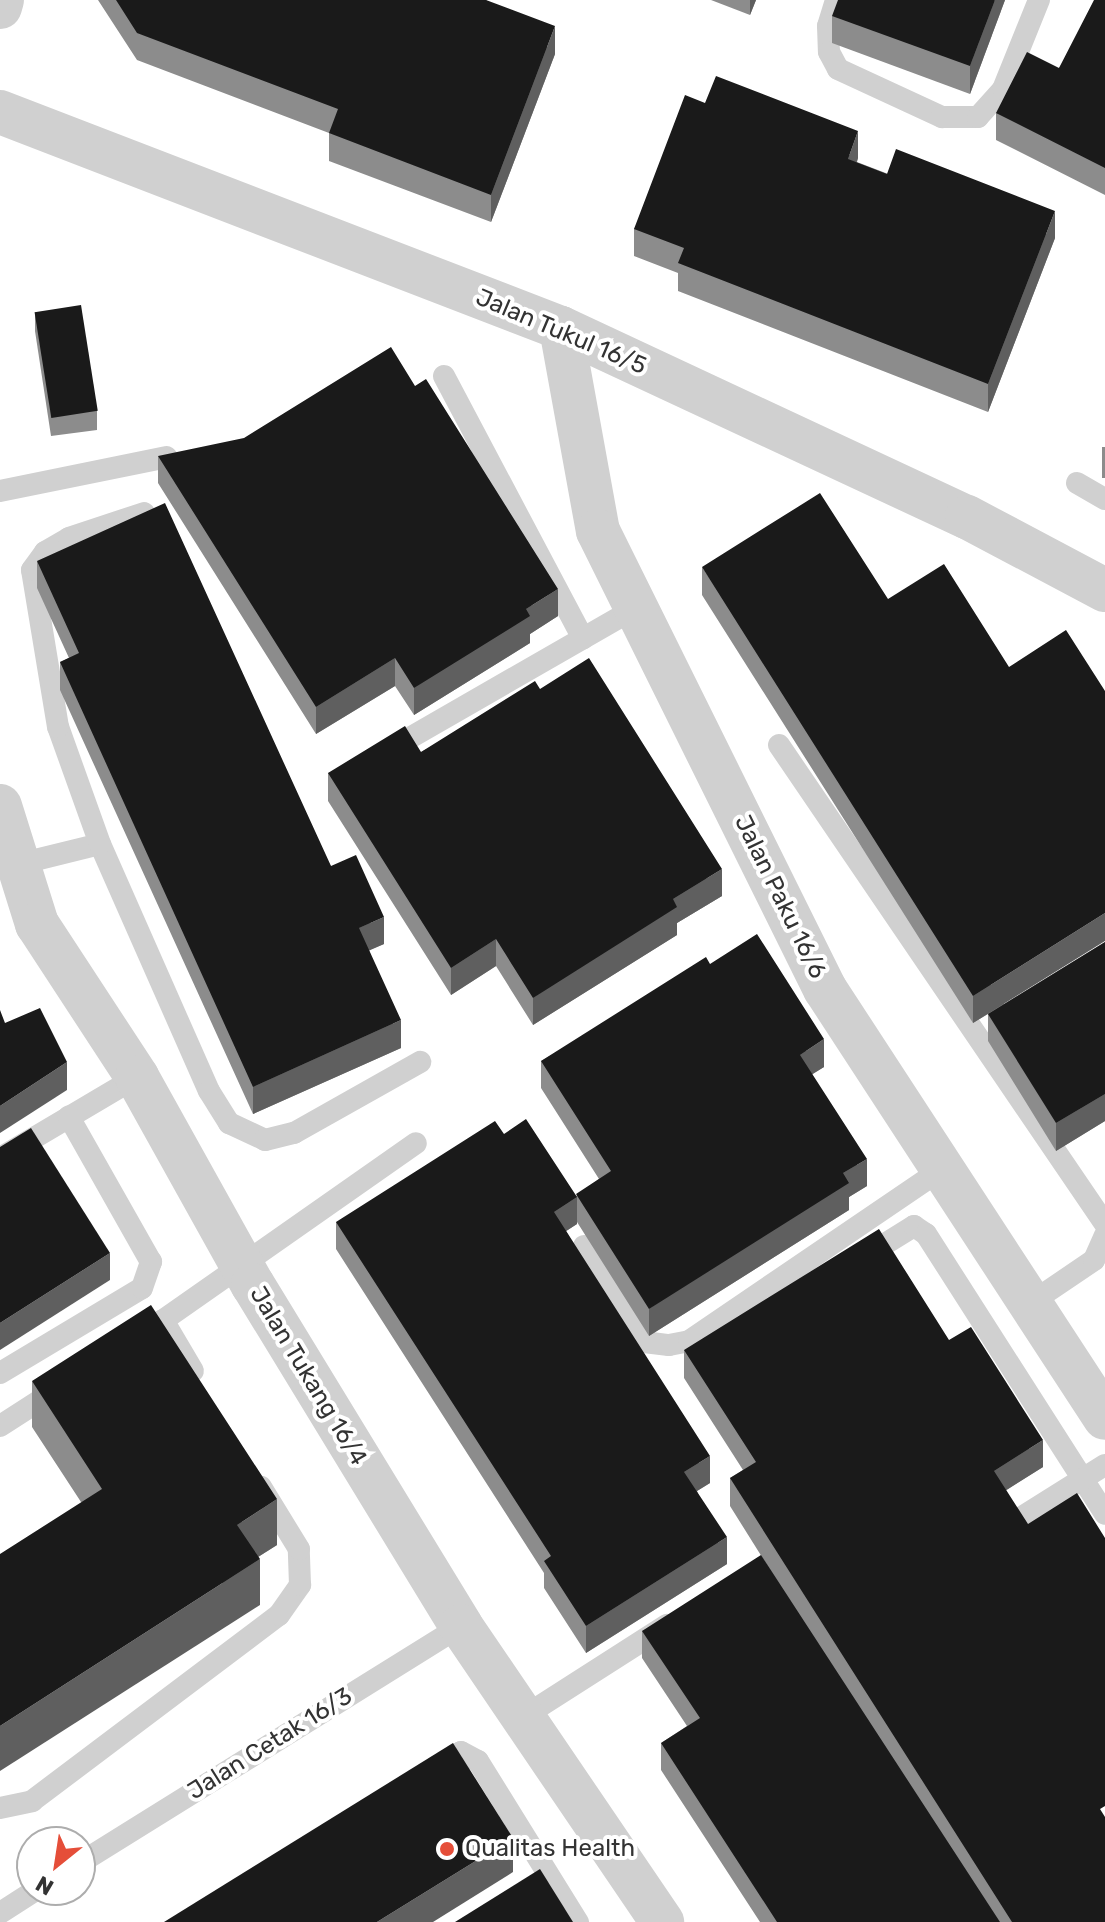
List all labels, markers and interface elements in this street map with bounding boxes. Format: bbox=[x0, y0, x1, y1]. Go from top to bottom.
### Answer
street label: Jalan Tukul 16/5 bbox=[471, 283, 651, 381]
street label: Jalan Paku 16/6 bbox=[728, 811, 832, 983]
street label: Jalan Tukang 16/4 bbox=[243, 1281, 373, 1471]
street label: Jalan Cetak 16/3 bbox=[182, 1682, 358, 1806]
north arrow bbox=[16, 1826, 96, 1906]
place label: Qualitas Health bbox=[465, 1835, 635, 1863]
marker: Qualitas Health bbox=[436, 1838, 458, 1860]
text: N bbox=[31, 1870, 58, 1901]

